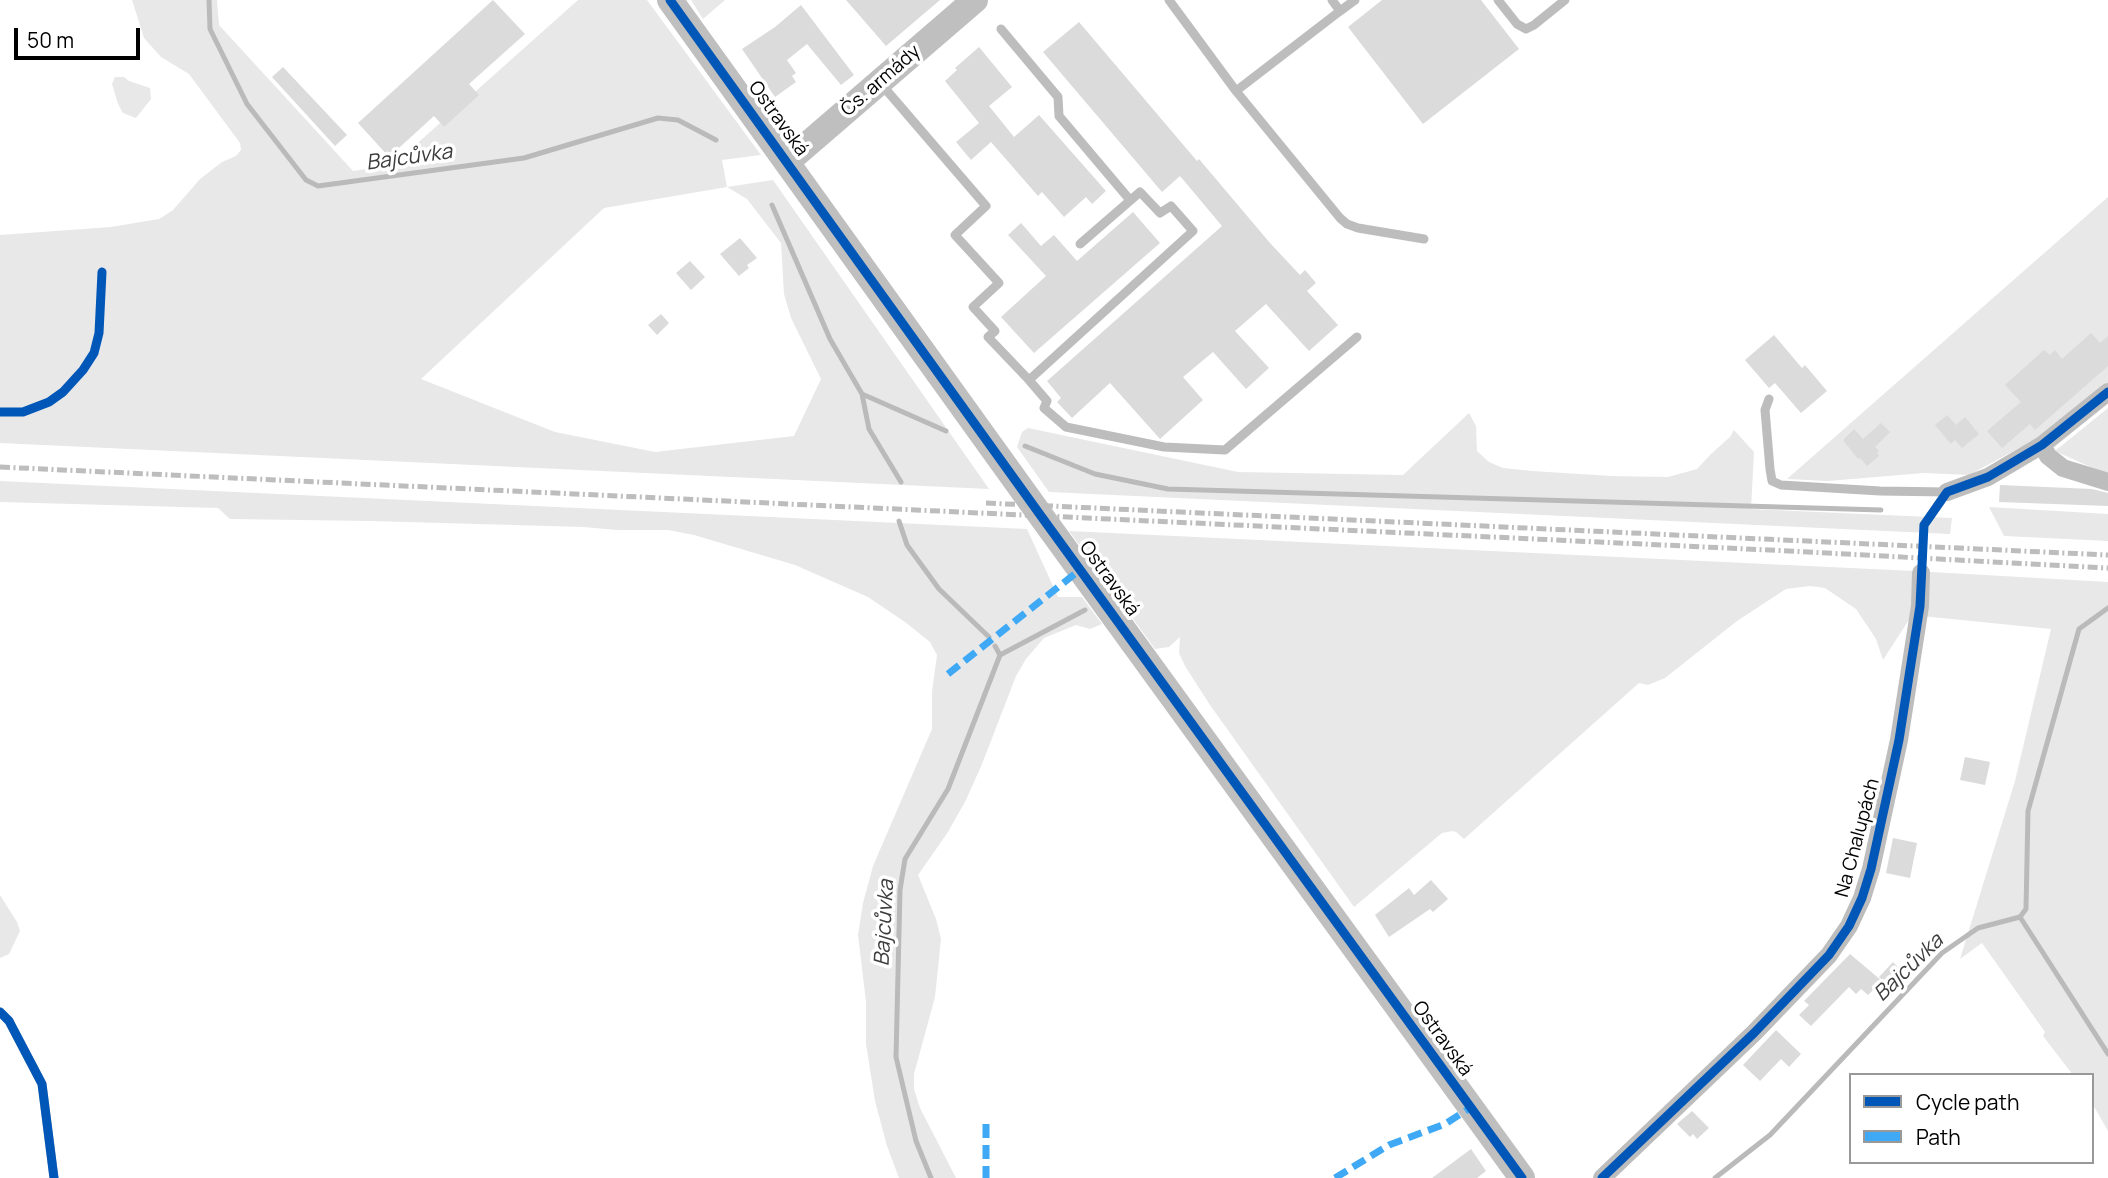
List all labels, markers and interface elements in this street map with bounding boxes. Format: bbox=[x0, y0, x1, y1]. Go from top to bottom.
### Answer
scale bar bbox=[18, 14, 144, 58]
text: 50 m bbox=[27, 26, 74, 54]
street label: Čs. armády bbox=[837, 40, 925, 122]
street label: Ostravská bbox=[743, 77, 813, 161]
water label: Bajcůvka bbox=[364, 139, 454, 177]
street label: Ostravská bbox=[1074, 537, 1144, 621]
street label: Na Chalupách bbox=[1831, 776, 1885, 900]
water label: Bajcůvka bbox=[870, 879, 900, 967]
water label: Bajcůvka bbox=[1869, 929, 1949, 1007]
street label: Ostravská bbox=[1407, 997, 1477, 1081]
legend bbox=[1849, 1073, 2094, 1164]
text: Cycle path bbox=[1916, 1088, 2019, 1116]
text: Path bbox=[1916, 1123, 1961, 1151]

